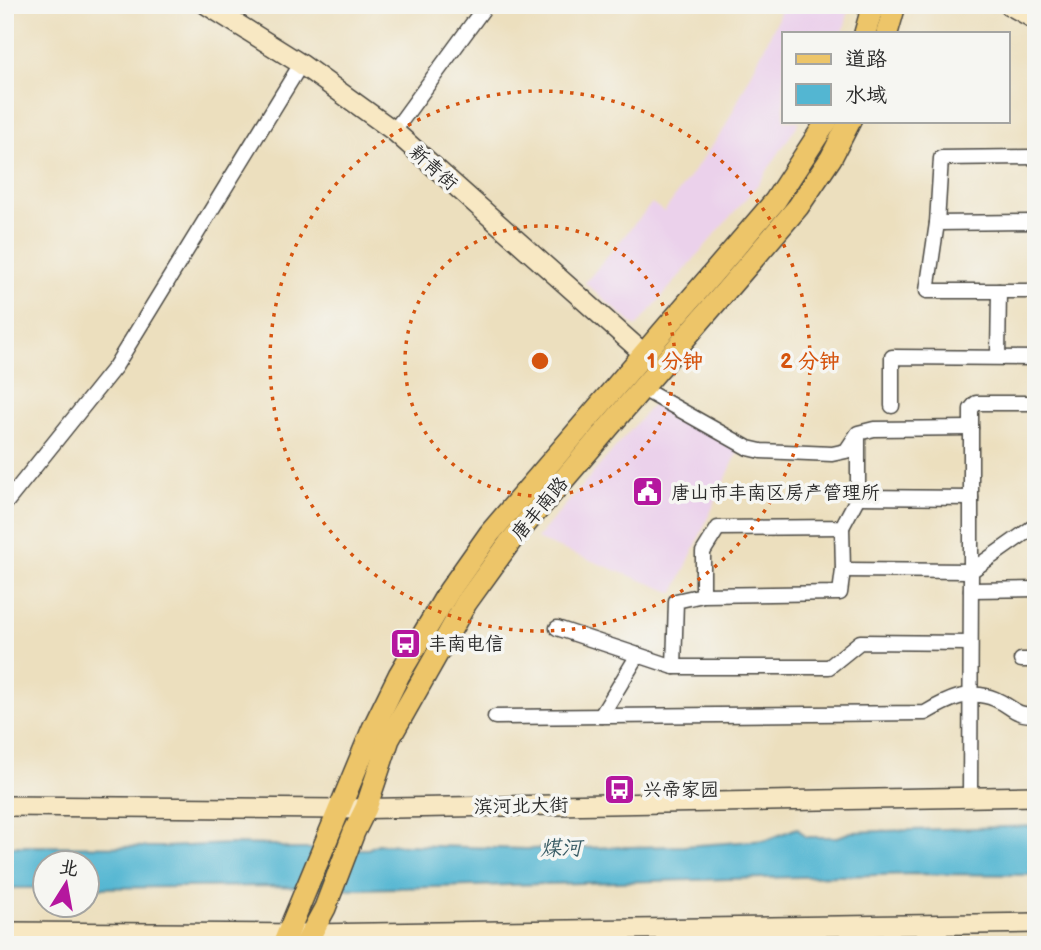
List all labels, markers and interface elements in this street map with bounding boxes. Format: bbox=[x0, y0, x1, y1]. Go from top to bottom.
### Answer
legend bbox=[782, 32, 1010, 122]
text: 道路 bbox=[845, 47, 887, 72]
text: 水域 bbox=[845, 83, 887, 108]
street label: 新青街 bbox=[404, 140, 462, 196]
centre of rings bbox=[528, 349, 552, 373]
text: 1 分钟 bbox=[647, 349, 703, 374]
text: 2 分钟 bbox=[780, 349, 840, 374]
street label: 唐丰南路 bbox=[507, 472, 573, 545]
public building icon: 唐山市丰南区房产管理所 bbox=[631, 475, 665, 509]
place label: 唐山市丰南区房产管理所 bbox=[671, 482, 880, 505]
bus stop icon: 丰南电信 bbox=[388, 626, 422, 660]
place label: 丰南电信 bbox=[428, 633, 504, 656]
bus stop icon: 兴帝家园 bbox=[603, 772, 637, 806]
place label: 兴帝家园 bbox=[643, 779, 719, 802]
street label: 滨河北大街 bbox=[473, 794, 569, 819]
water label: 煤河 bbox=[540, 836, 585, 861]
north arrow bbox=[32, 848, 102, 918]
text: 北 bbox=[57, 856, 80, 882]

